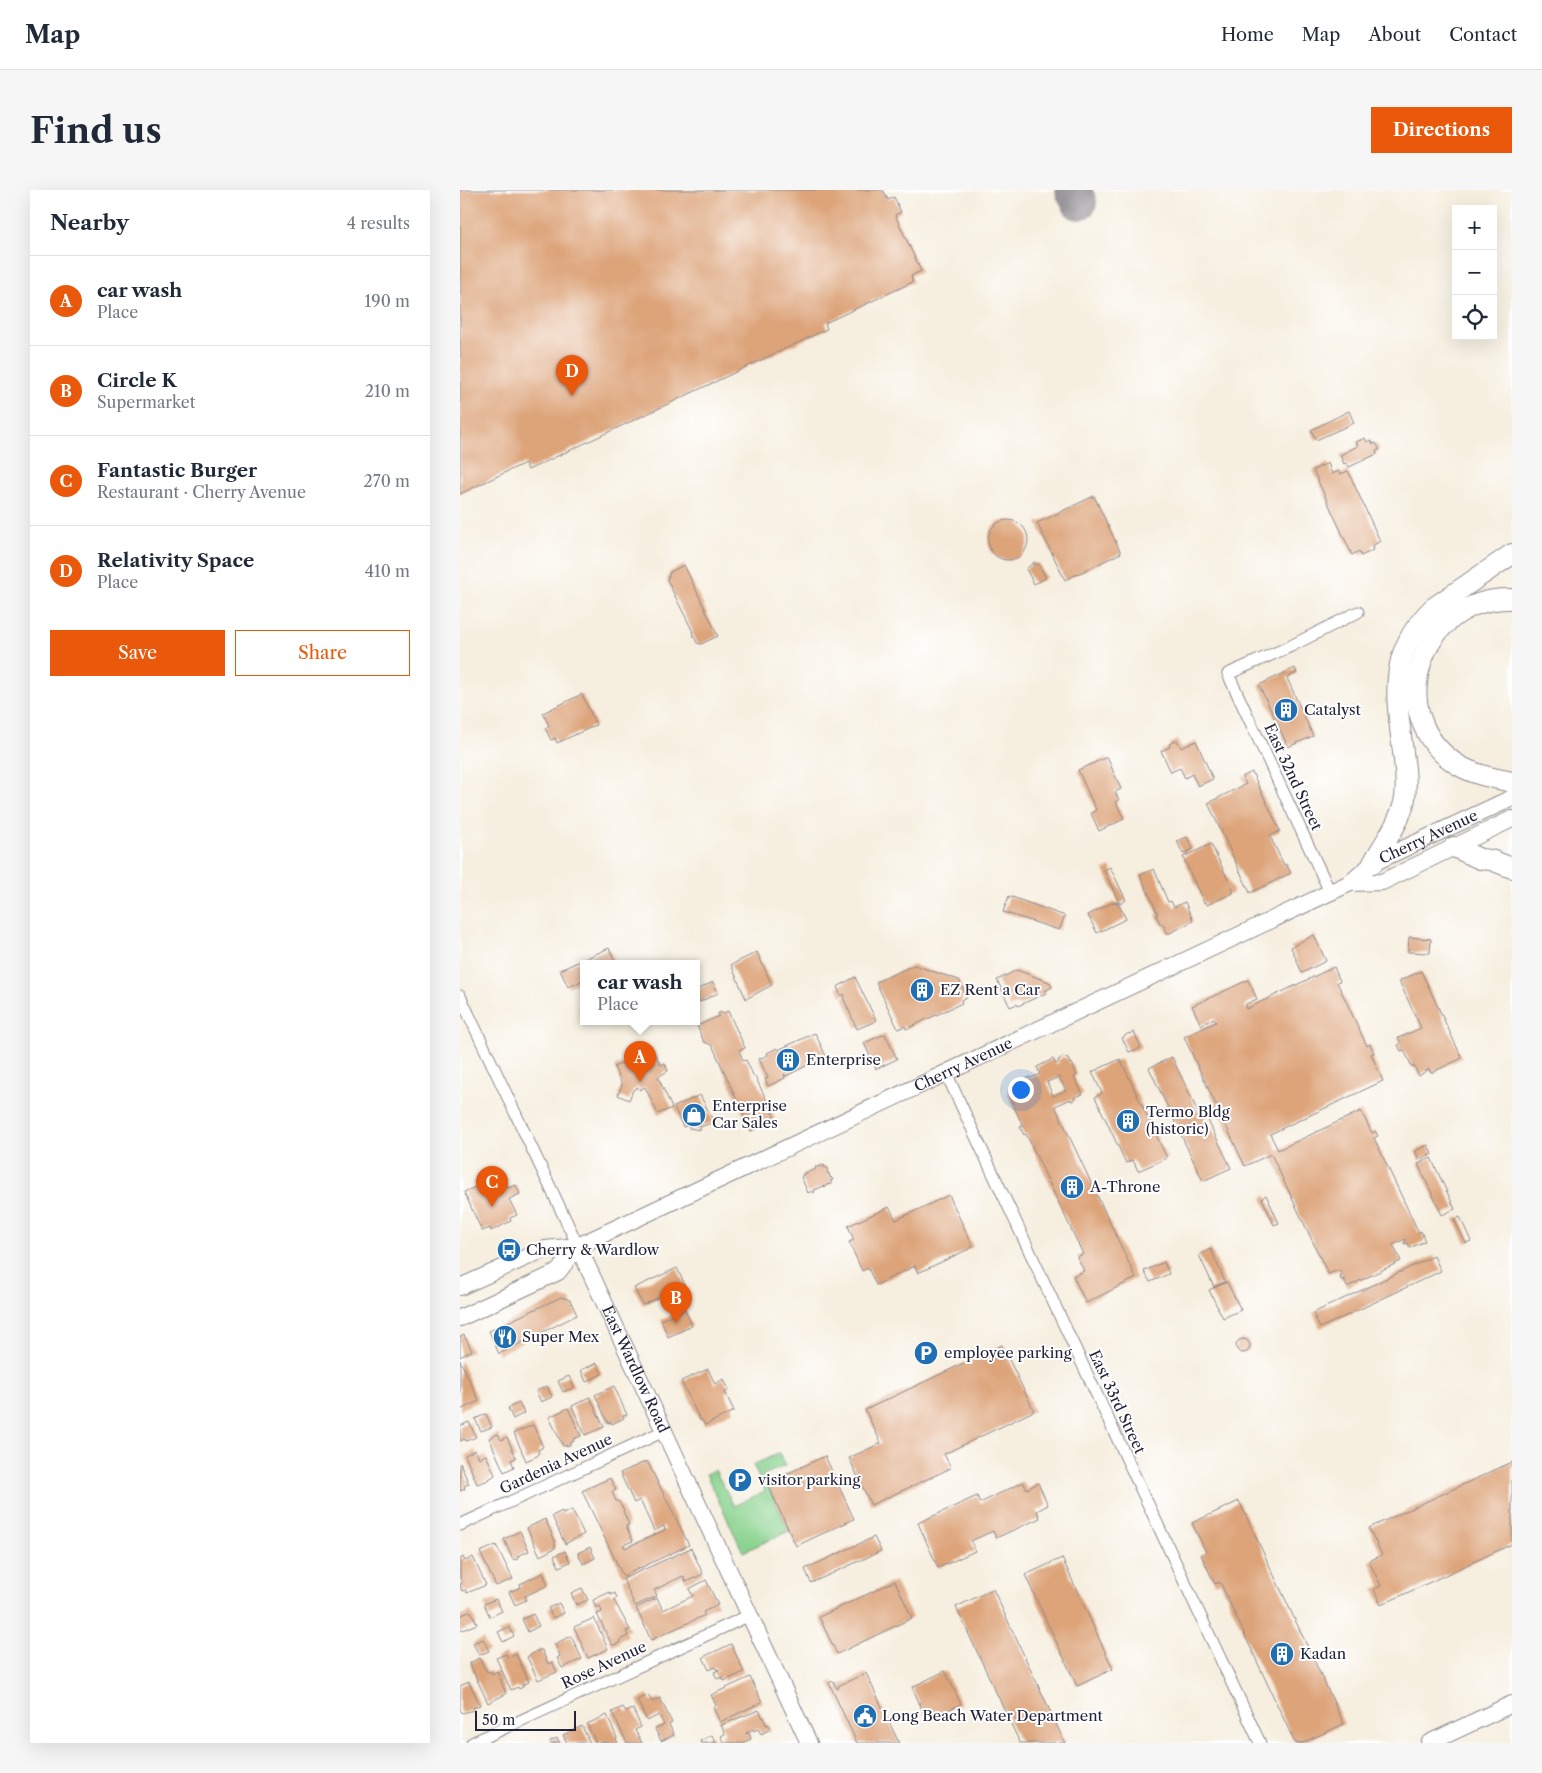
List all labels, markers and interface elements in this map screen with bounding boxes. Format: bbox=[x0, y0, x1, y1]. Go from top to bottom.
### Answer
text: Map bbox=[25, 20, 80, 49]
text: Home bbox=[1221, 24, 1274, 46]
text: Map bbox=[1302, 24, 1340, 46]
text: About bbox=[1368, 24, 1421, 46]
text: Contact bbox=[1449, 24, 1517, 46]
button: Directions bbox=[1371, 107, 1512, 153]
text: Find us bbox=[30, 109, 162, 152]
map controls bbox=[1452, 205, 1497, 340]
button: + bbox=[1452, 205, 1497, 250]
text: Nearby bbox=[50, 210, 129, 235]
text: 4 results bbox=[347, 213, 410, 233]
button: − bbox=[1452, 250, 1497, 295]
text: car wash bbox=[97, 279, 182, 302]
text: A bbox=[60, 291, 72, 311]
text: 190 m bbox=[365, 291, 410, 311]
button: locate bbox=[1452, 295, 1497, 340]
text: Place bbox=[97, 302, 138, 322]
pin: D bbox=[556, 355, 588, 396]
text: Circle K bbox=[97, 369, 177, 392]
text: B bbox=[60, 381, 72, 401]
text: 210 m bbox=[365, 381, 410, 401]
text: Supermarket bbox=[97, 392, 195, 412]
text: Fantastic Burger bbox=[97, 459, 257, 482]
text: C bbox=[60, 471, 72, 491]
text: 270 m bbox=[364, 471, 410, 491]
text: Restaurant · Cherry Avenue bbox=[97, 482, 306, 502]
text: Relativity Space bbox=[97, 549, 254, 572]
text: D bbox=[59, 561, 73, 581]
text: 410 m bbox=[365, 561, 410, 581]
text: Place bbox=[97, 572, 138, 592]
button: Save bbox=[50, 630, 225, 676]
button: Share bbox=[235, 630, 410, 676]
building icon: Catalyst bbox=[1273, 697, 1299, 723]
place label: Catalyst bbox=[1304, 700, 1362, 719]
street label: East 32nd Street bbox=[1260, 720, 1327, 834]
street label: Cherry Avenue bbox=[1376, 805, 1481, 868]
popup bbox=[580, 960, 700, 1025]
text: car wash bbox=[597, 971, 683, 994]
building icon: EZ Rent a Car bbox=[909, 977, 935, 1003]
place label: EZ Rent a Car bbox=[940, 980, 1041, 999]
text: Place bbox=[597, 994, 638, 1014]
street label: Cherry Avenue bbox=[911, 1033, 1015, 1096]
pin: A bbox=[624, 1041, 656, 1082]
building icon: Enterprise bbox=[775, 1047, 801, 1073]
place label: Enterprise bbox=[806, 1050, 881, 1069]
your location bbox=[1008, 1077, 1034, 1103]
place label: Enterprise Car Sales bbox=[712, 1096, 787, 1132]
shop icon: Enterprise Car Sales bbox=[681, 1102, 707, 1128]
place label: Termo Bldg (historic) bbox=[1146, 1102, 1230, 1138]
building icon: Termo Bldg (historic) bbox=[1115, 1108, 1141, 1134]
pin: C bbox=[476, 1166, 508, 1207]
building icon: A-Throne bbox=[1059, 1174, 1085, 1200]
place label: A-Throne bbox=[1089, 1177, 1160, 1196]
bus stop icon: Cherry & Wardlow bbox=[496, 1237, 522, 1263]
place label: Cherry & Wardlow bbox=[526, 1240, 660, 1259]
pin: B bbox=[660, 1282, 692, 1323]
street label: East Wardlow Road bbox=[598, 1303, 673, 1436]
restaurant icon: Super Mex bbox=[492, 1324, 518, 1350]
place label: Super Mex bbox=[522, 1327, 599, 1346]
parking icon: employee parking bbox=[913, 1340, 939, 1366]
place label: employee parking bbox=[944, 1343, 1072, 1362]
street label: East 33rd Street bbox=[1085, 1347, 1150, 1457]
street label: Gardenia Avenue bbox=[496, 1429, 615, 1498]
parking icon: visitor parking bbox=[727, 1467, 753, 1493]
place label: visitor parking bbox=[757, 1470, 860, 1489]
street label: Rose Avenue bbox=[558, 1637, 649, 1693]
building icon: Kadan bbox=[1269, 1641, 1295, 1667]
place label: Kadan bbox=[1300, 1644, 1347, 1663]
public building icon: Long Beach Water Department bbox=[852, 1703, 878, 1729]
place label: Long Beach Water Department bbox=[882, 1706, 1104, 1725]
scale bar bbox=[475, 1708, 576, 1731]
text: 50 m bbox=[482, 1711, 515, 1729]

